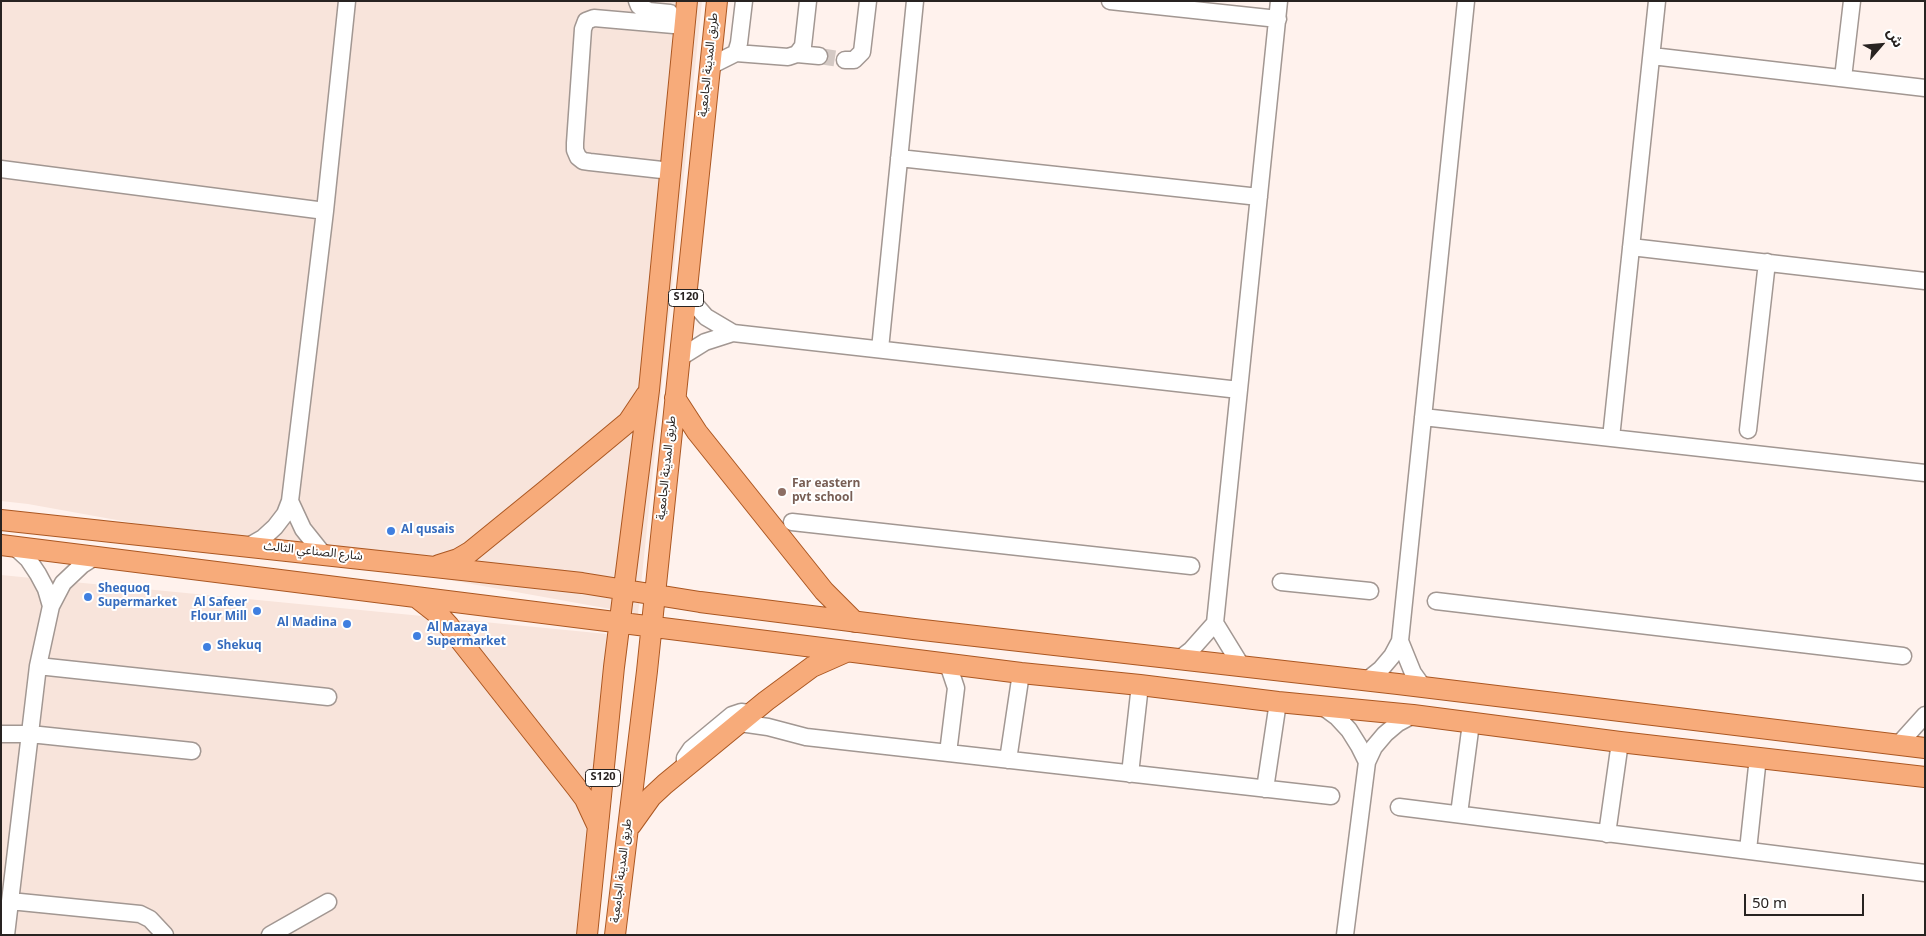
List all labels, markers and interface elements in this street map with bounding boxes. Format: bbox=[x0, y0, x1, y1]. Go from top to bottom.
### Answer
street label: طريق المدينة الجامعية bbox=[697, 12, 723, 118]
north arrow bbox=[1856, 20, 1906, 70]
text: ش bbox=[1878, 23, 1912, 53]
road number: S120 bbox=[668, 290, 704, 306]
street label: طريق المدينة الجامعية bbox=[655, 415, 681, 521]
place label: Far eastern pvt school bbox=[792, 478, 860, 506]
marker: Far eastern pvt school bbox=[776, 486, 788, 498]
place label: Al qusais bbox=[401, 524, 454, 538]
marker: Al qusais bbox=[385, 525, 397, 537]
street label: شارع الصناعي الثالث bbox=[263, 541, 363, 565]
place label: Shequoq Supermarket bbox=[98, 583, 177, 611]
marker: Shequoq Supermarket bbox=[82, 591, 94, 603]
place label: Al Safeer Flour Mill bbox=[191, 597, 247, 625]
marker: Al Safeer Flour Mill bbox=[251, 605, 263, 617]
place label: Al Madina bbox=[277, 617, 337, 631]
marker: Al Madina bbox=[341, 618, 353, 630]
place label: Al Mazaya Supermarket bbox=[427, 622, 506, 650]
marker: Al Mazaya Supermarket bbox=[411, 630, 423, 642]
place label: Shekuq bbox=[217, 640, 262, 654]
marker: Shekuq bbox=[201, 641, 213, 653]
road number: S120 bbox=[586, 770, 620, 786]
street label: طريق المدينة الجامعية bbox=[609, 818, 637, 924]
scale bar bbox=[1746, 884, 1866, 916]
text: 50 m bbox=[1752, 887, 1787, 919]

